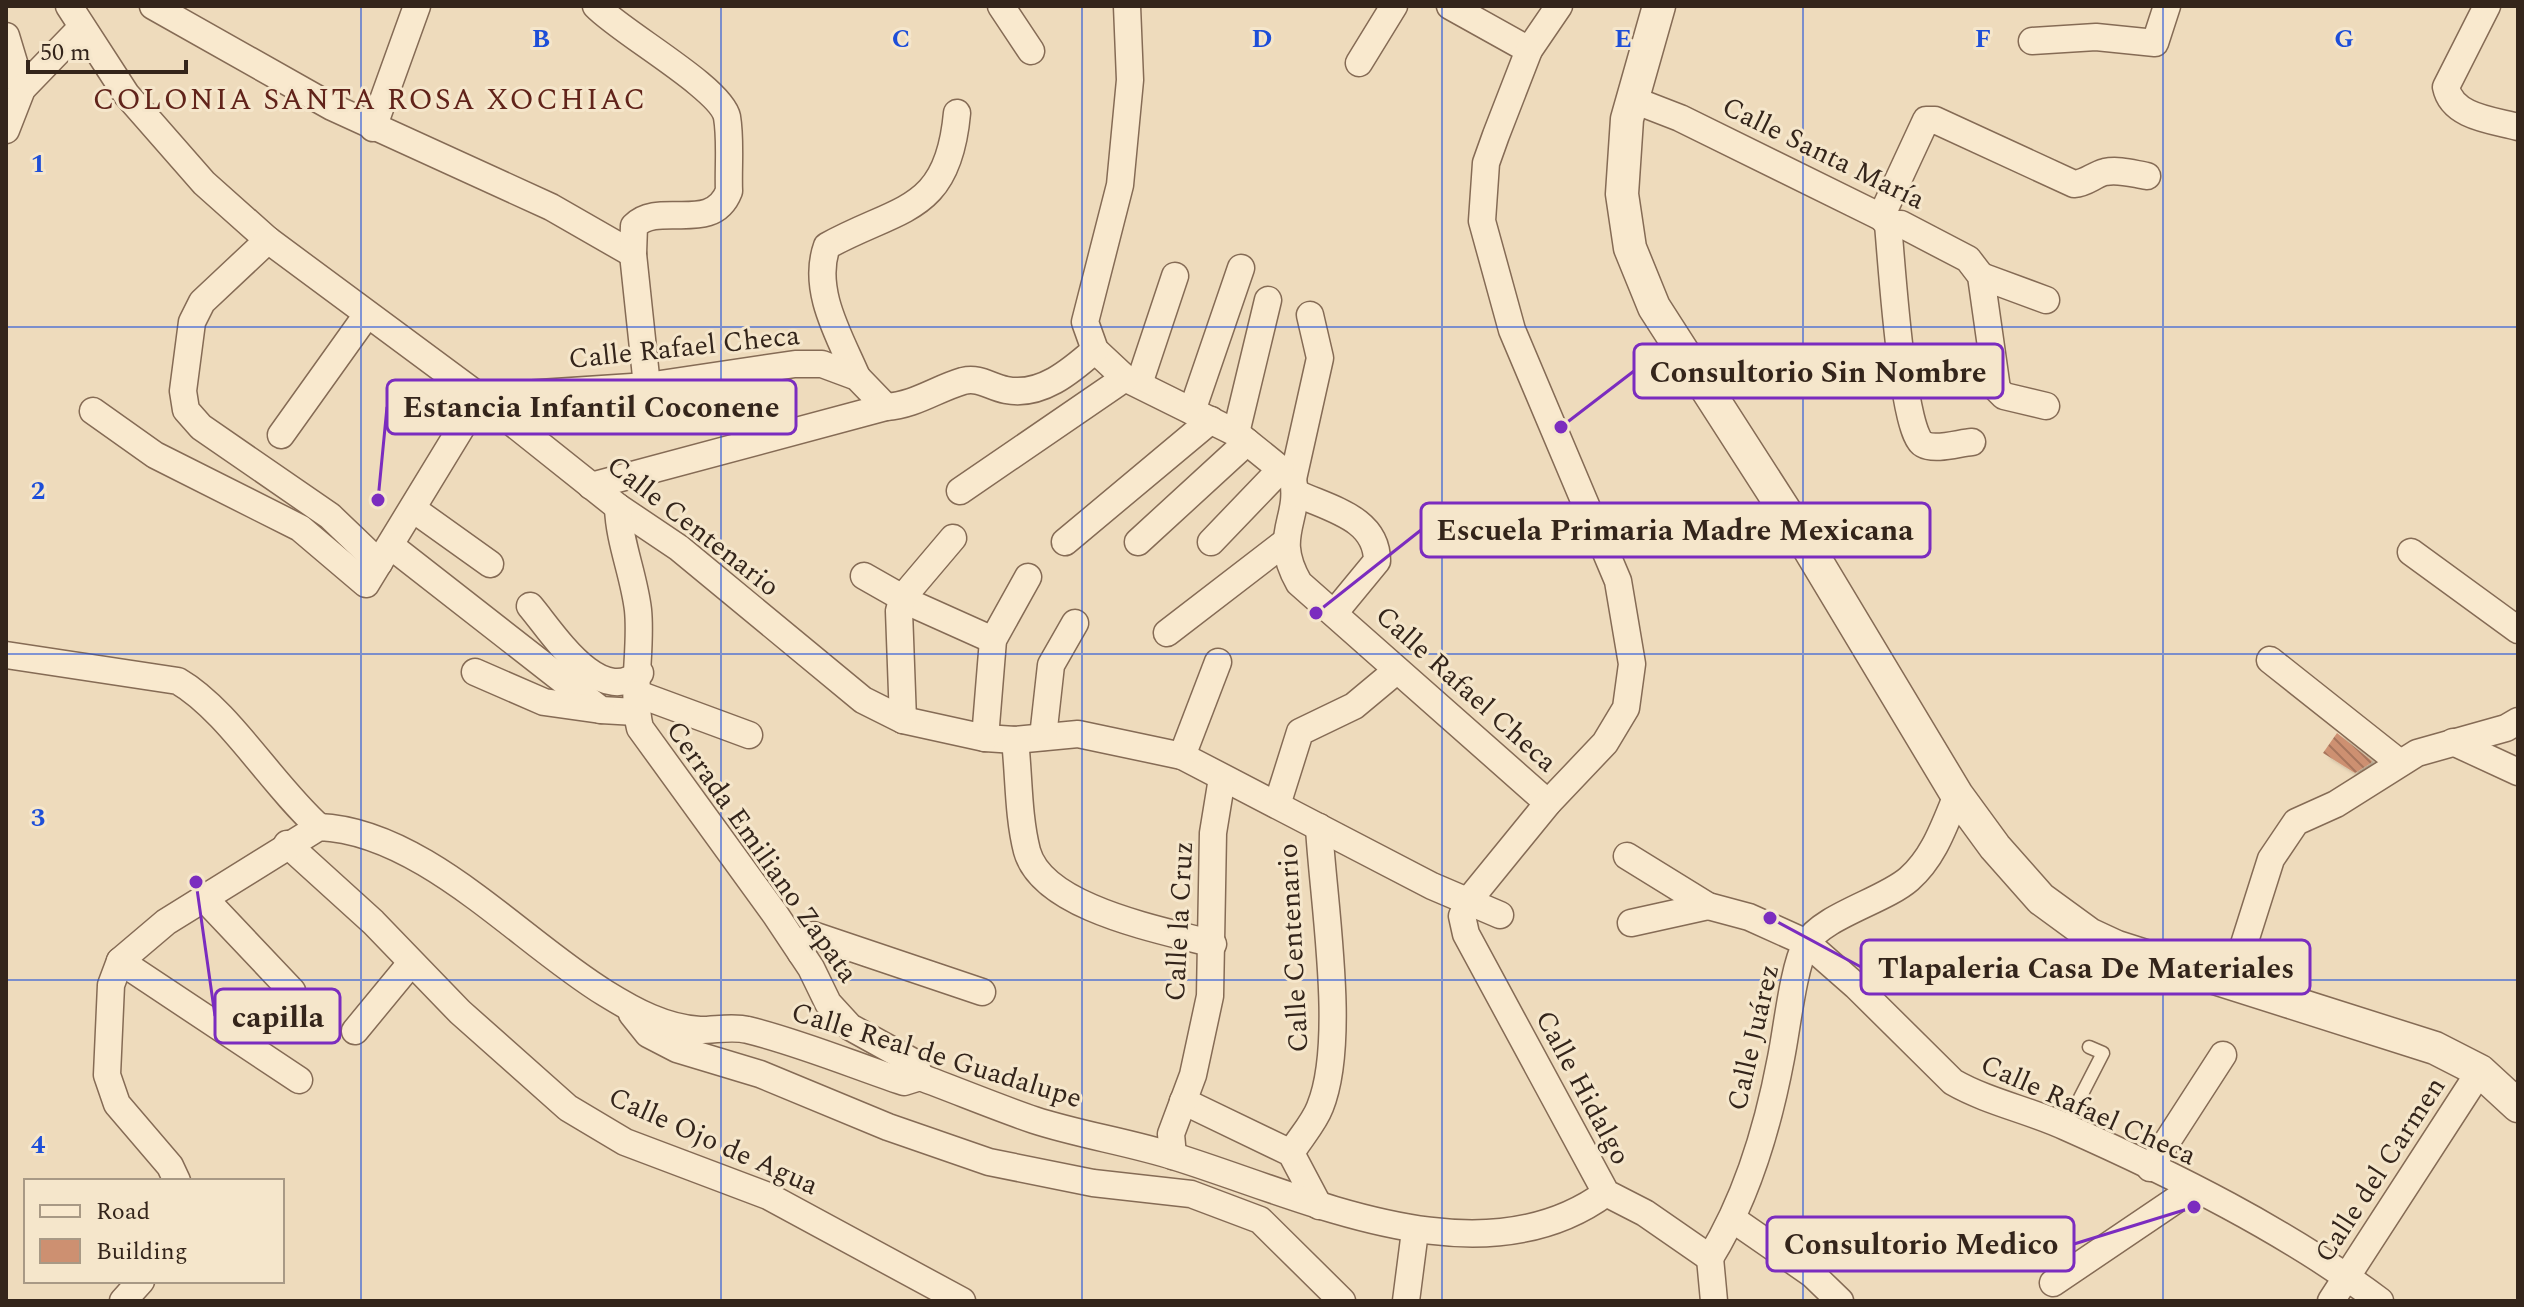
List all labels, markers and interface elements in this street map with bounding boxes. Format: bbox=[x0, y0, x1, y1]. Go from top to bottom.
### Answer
text: B bbox=[532, 19, 550, 59]
text: C bbox=[892, 19, 910, 59]
text: D bbox=[1252, 19, 1272, 59]
text: E bbox=[1614, 19, 1632, 59]
text: F bbox=[1975, 19, 1991, 59]
text: G bbox=[2334, 19, 2354, 59]
scale bar bbox=[28, 24, 186, 74]
text: 50 m bbox=[40, 35, 91, 71]
district label: COLONIA SANTA ROSA XOCHIAC bbox=[93, 77, 647, 123]
street label: Calle Santa María bbox=[1715, 86, 1932, 221]
text: 1 bbox=[31, 144, 45, 184]
street label: Calle Rafael Checa bbox=[566, 314, 802, 381]
callout: Consultorio Sin Nombre bbox=[1634, 344, 2003, 398]
text: Consultorio Sin Nombre bbox=[1649, 350, 1987, 396]
callout: Estancia Infantil Coconene bbox=[387, 380, 796, 434]
text: Estancia Infantil Coconene bbox=[402, 385, 780, 431]
street label: Calle Centenario bbox=[597, 445, 789, 608]
text: 2 bbox=[31, 471, 45, 511]
callout: Escuela Primaria Madre Mexicana bbox=[1421, 503, 1930, 557]
text: Escuela Primaria Madre Mexicana bbox=[1436, 508, 1914, 554]
street label: Calle Rafael Checa bbox=[1365, 595, 1567, 783]
street label: Cerrada Emiliano Zapata bbox=[655, 712, 869, 992]
text: 3 bbox=[31, 798, 45, 838]
street label: Calle la Cruz bbox=[1154, 840, 1205, 1002]
street label: Calle Centenario bbox=[1267, 842, 1320, 1054]
callout: Tlapaleria Casa De Materiales bbox=[1861, 940, 2310, 994]
text: Tlapaleria Casa De Materiales bbox=[1878, 946, 2294, 992]
street label: Calle Juárez bbox=[1716, 960, 1791, 1115]
callout: capilla bbox=[215, 989, 340, 1043]
street label: Calle Real de Guadalupe bbox=[786, 991, 1087, 1120]
text: capilla bbox=[232, 995, 325, 1041]
street label: Calle Hidalgo bbox=[1524, 1003, 1642, 1173]
street label: Calle Rafael Checa bbox=[1973, 1043, 2204, 1177]
street label: Calle del Carmen bbox=[2304, 1068, 2457, 1271]
street label: Calle Ojo de Agua bbox=[602, 1076, 826, 1207]
text: 4 bbox=[31, 1125, 46, 1165]
legend bbox=[24, 1179, 284, 1283]
text: Road bbox=[96, 1194, 150, 1230]
callout: Consultorio Medico bbox=[1767, 1217, 2074, 1271]
text: Consultorio Medico bbox=[1784, 1222, 2058, 1268]
text: Building bbox=[96, 1234, 188, 1270]

